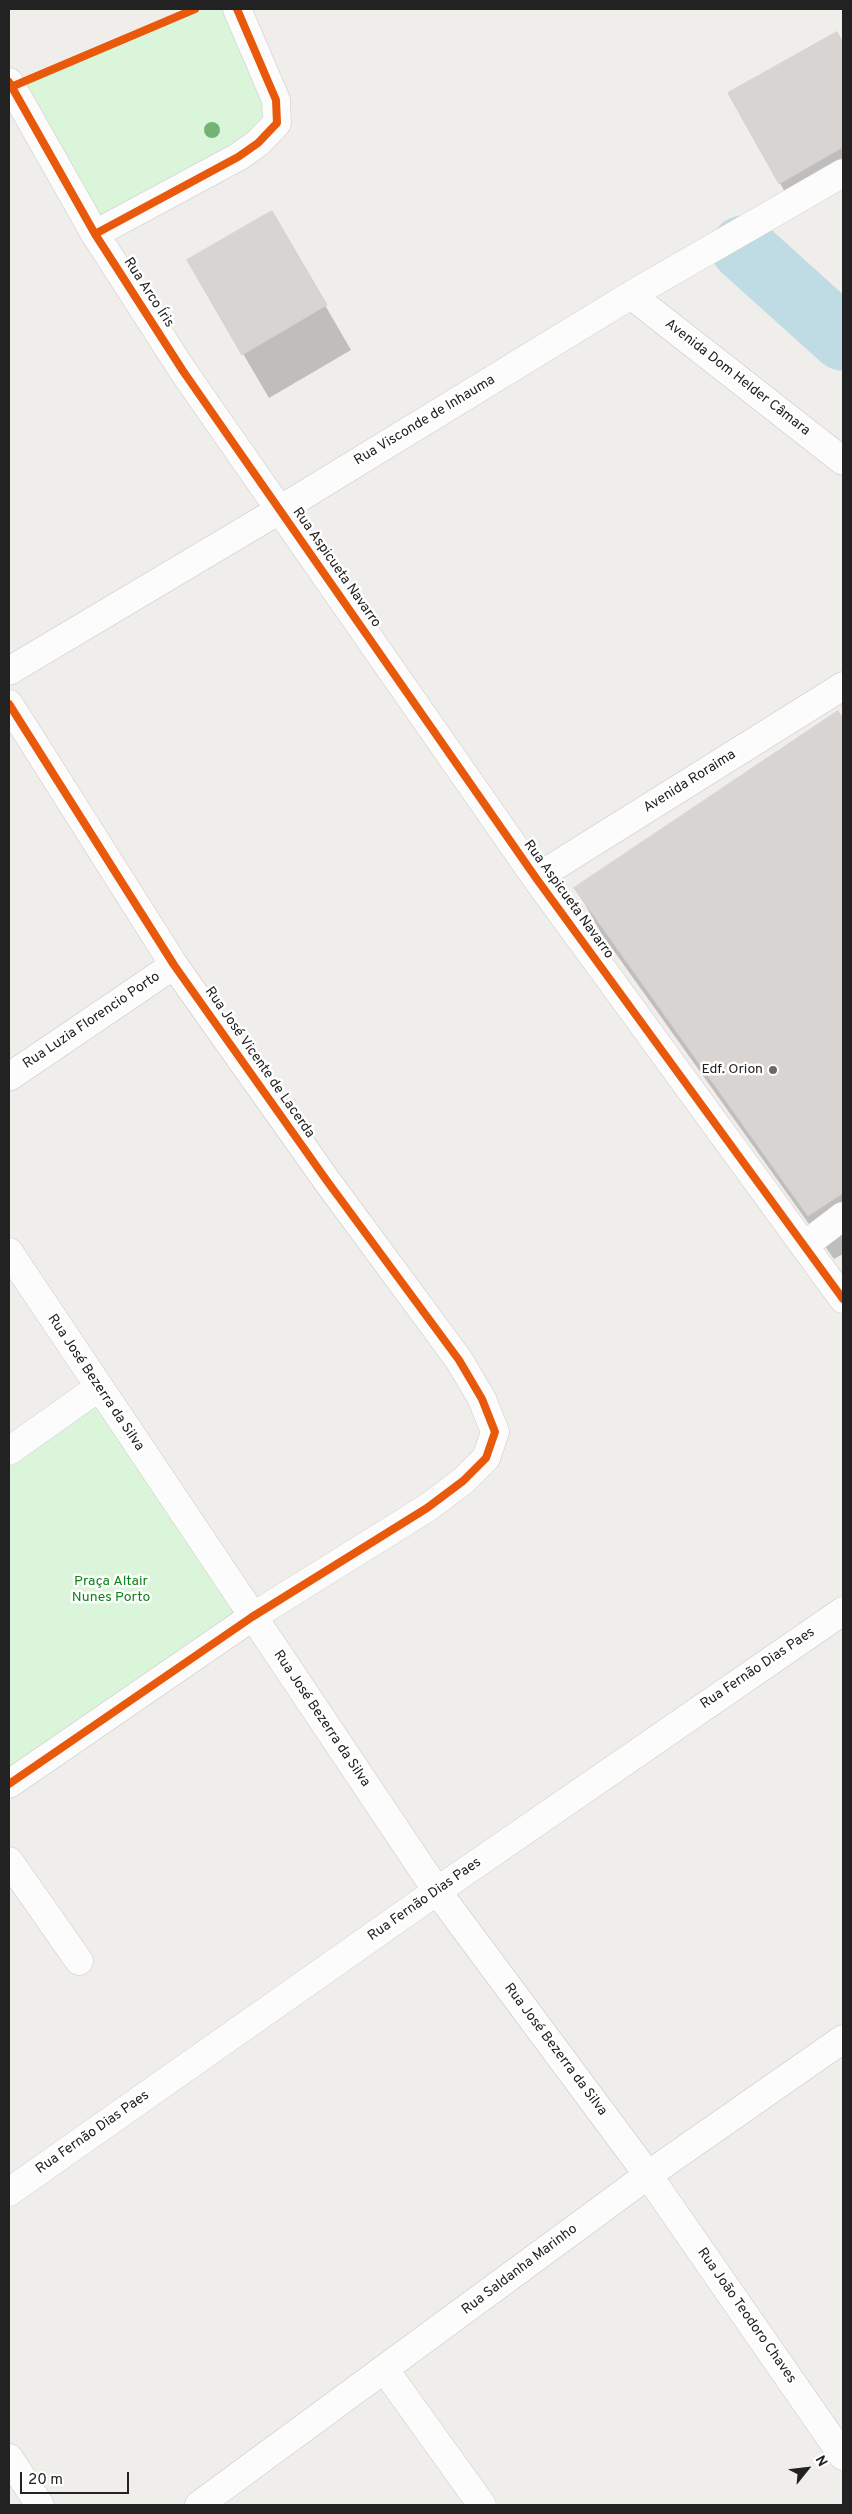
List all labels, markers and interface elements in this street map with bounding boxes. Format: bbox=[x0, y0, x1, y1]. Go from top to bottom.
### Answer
street label: Rua Arco Íris bbox=[119, 255, 177, 331]
street label: Avenida Dom Helder Câmara bbox=[661, 316, 813, 440]
street label: Rua Visconde de Inhauma bbox=[351, 372, 499, 470]
street label: Rua Aspicueta Navarro bbox=[288, 505, 384, 631]
street label: Avenida Roraima bbox=[641, 747, 739, 817]
street label: Rua Aspicueta Navarro bbox=[519, 837, 617, 963]
street label: Rua Luzia Florencio Porto bbox=[20, 969, 164, 1073]
street label: Rua José Vicente de Lacerda bbox=[200, 984, 318, 1142]
place label: Edf. Orion bbox=[702, 1062, 763, 1078]
marker: Edf. Orion bbox=[767, 1064, 779, 1076]
street label: Rua José Bezerra da Silva bbox=[43, 1311, 147, 1455]
park label: Praça Altair Nunes Porto bbox=[72, 1574, 150, 1606]
street label: Rua Fernão Dias Paes bbox=[698, 1624, 818, 1714]
street label: Rua José Bezerra da Silva bbox=[269, 1647, 373, 1791]
street label: Rua Fernão Dias Paes bbox=[365, 1855, 485, 1945]
street label: Rua José Bezerra da Silva bbox=[500, 1981, 610, 2119]
street label: Rua Fernão Dias Paes bbox=[33, 2088, 153, 2178]
street label: Rua Saldanha Marinho bbox=[459, 2221, 581, 2319]
street label: Rua João Teodoro Chaves bbox=[693, 2245, 799, 2387]
north arrow bbox=[782, 2444, 832, 2494]
text: N bbox=[811, 2453, 830, 2470]
scale bar bbox=[22, 2462, 131, 2494]
text: 20 m bbox=[28, 2471, 63, 2490]

